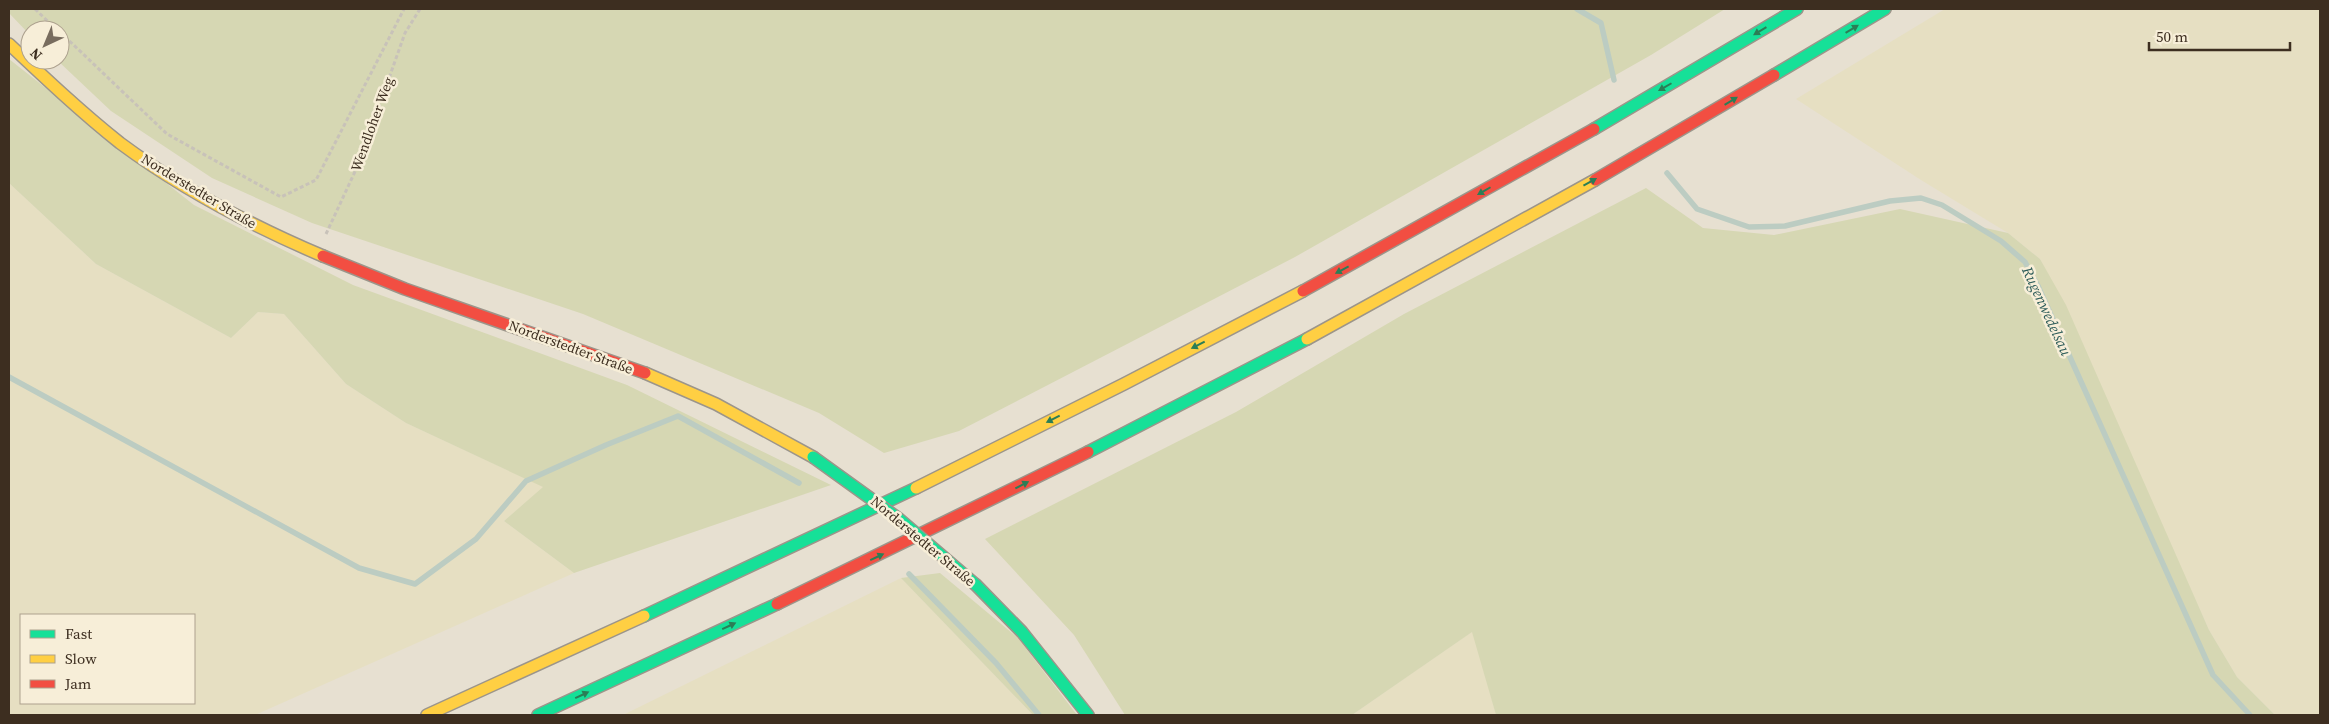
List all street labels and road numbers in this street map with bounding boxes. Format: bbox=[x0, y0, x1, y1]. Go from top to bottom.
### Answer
street label: Wendloher Weg bbox=[346, 74, 398, 174]
street label: Norderstedter Straße bbox=[138, 149, 260, 233]
street label: Norderstedter Straße bbox=[506, 315, 636, 379]
street label: Norderstedter Straße bbox=[866, 491, 980, 591]

